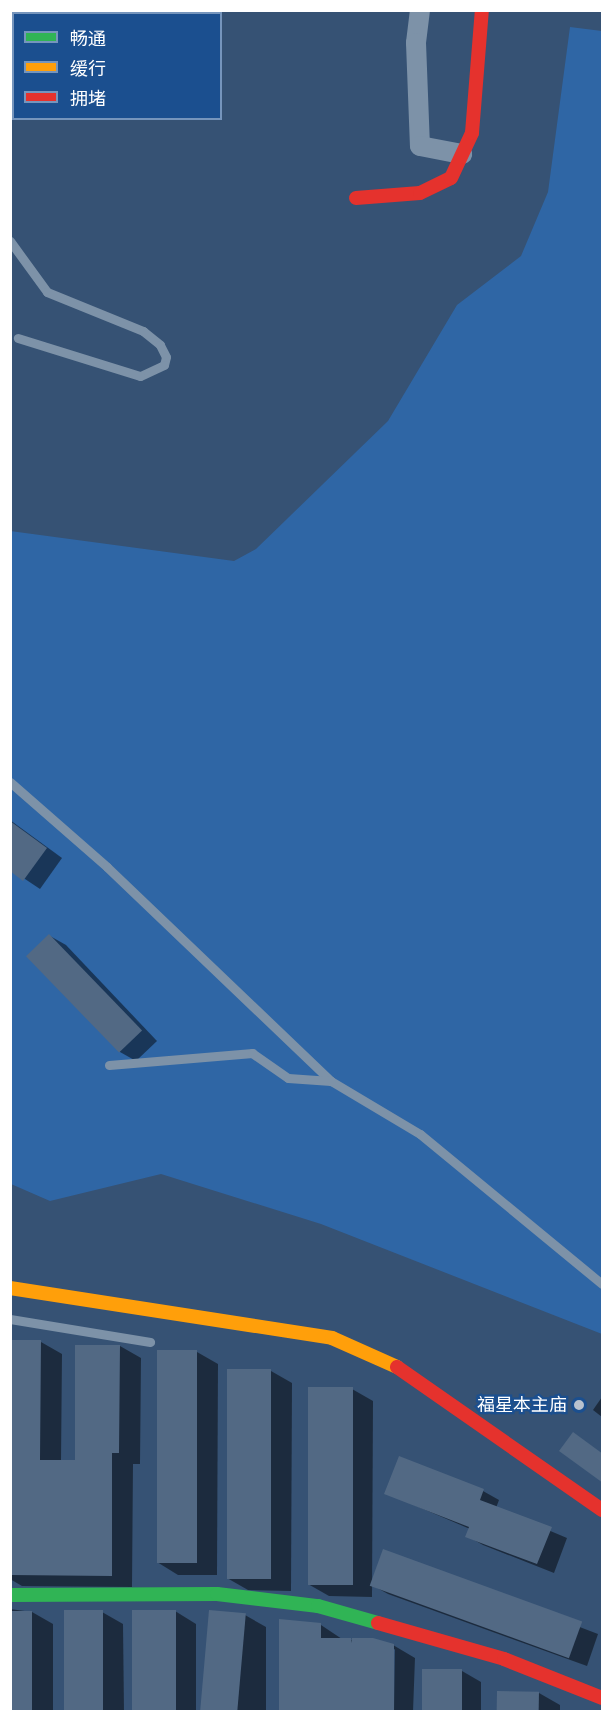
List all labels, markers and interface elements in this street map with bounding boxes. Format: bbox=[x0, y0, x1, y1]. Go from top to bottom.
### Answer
legend bbox=[12, 12, 222, 120]
text: 畅通 bbox=[70, 28, 106, 49]
text: 缓行 bbox=[70, 58, 106, 79]
text: 拥堵 bbox=[70, 88, 106, 109]
place label: 福星本主庙 bbox=[477, 1394, 567, 1416]
marker: 福星本主庙 bbox=[572, 1398, 586, 1412]

